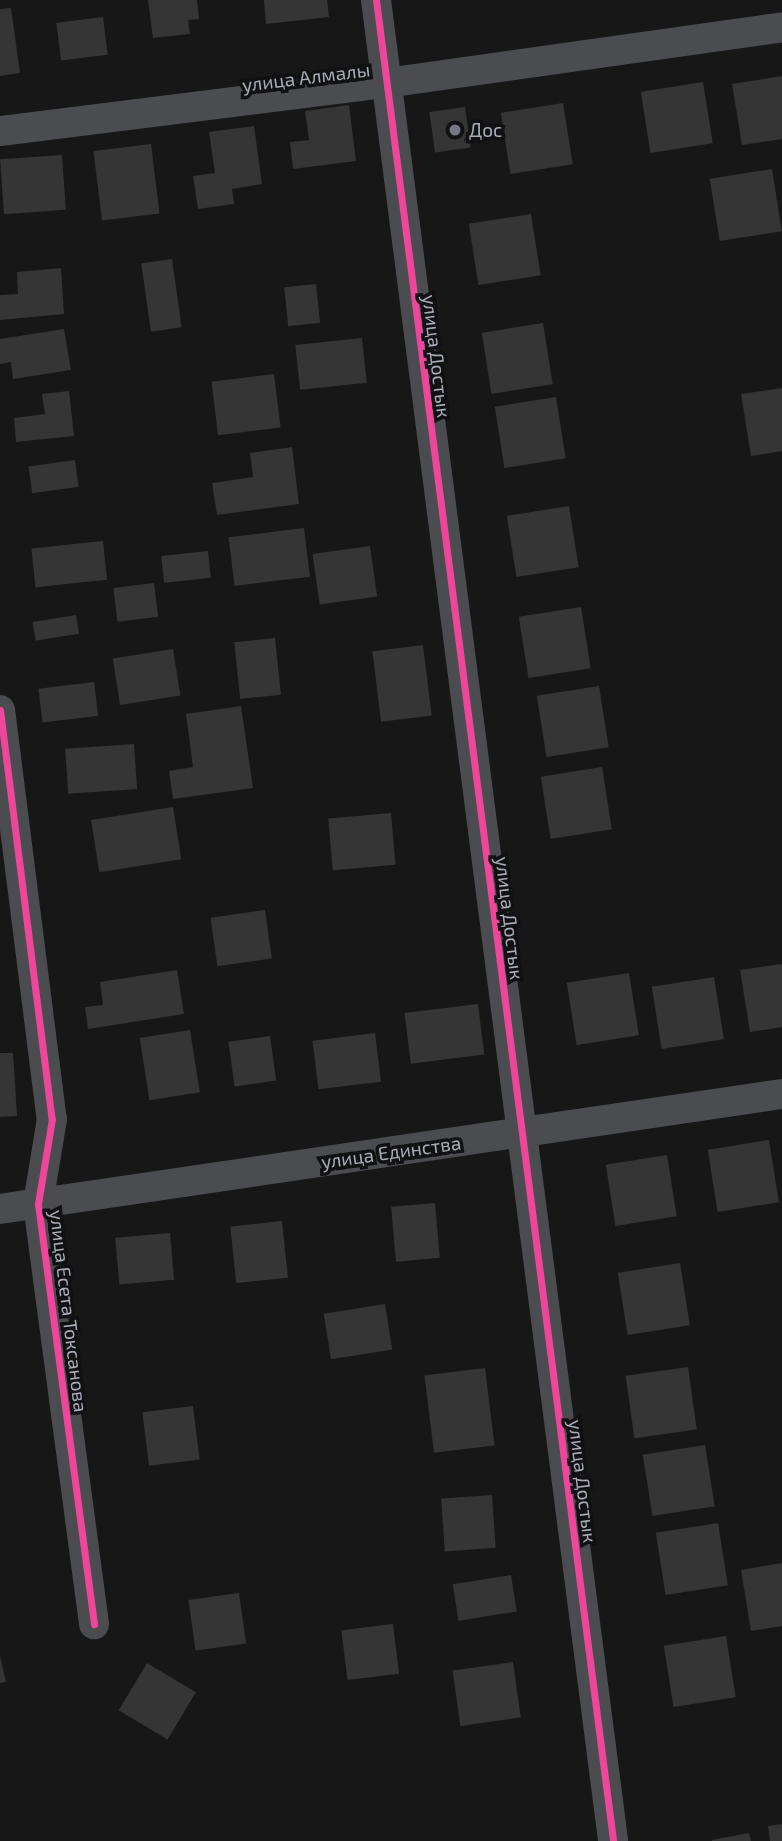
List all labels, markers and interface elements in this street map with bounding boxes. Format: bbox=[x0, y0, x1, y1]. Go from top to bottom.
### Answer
street label: улица Алмалы bbox=[241, 58, 371, 96]
place label: Дос bbox=[469, 119, 502, 141]
marker: Дос bbox=[447, 122, 463, 138]
street label: улица Достык bbox=[418, 293, 456, 419]
street label: улица Достык bbox=[491, 855, 529, 981]
street label: улица Единства bbox=[320, 1131, 462, 1173]
street label: улица Есета Токсанова bbox=[45, 1209, 93, 1413]
street label: улица Достык bbox=[564, 1418, 602, 1544]

